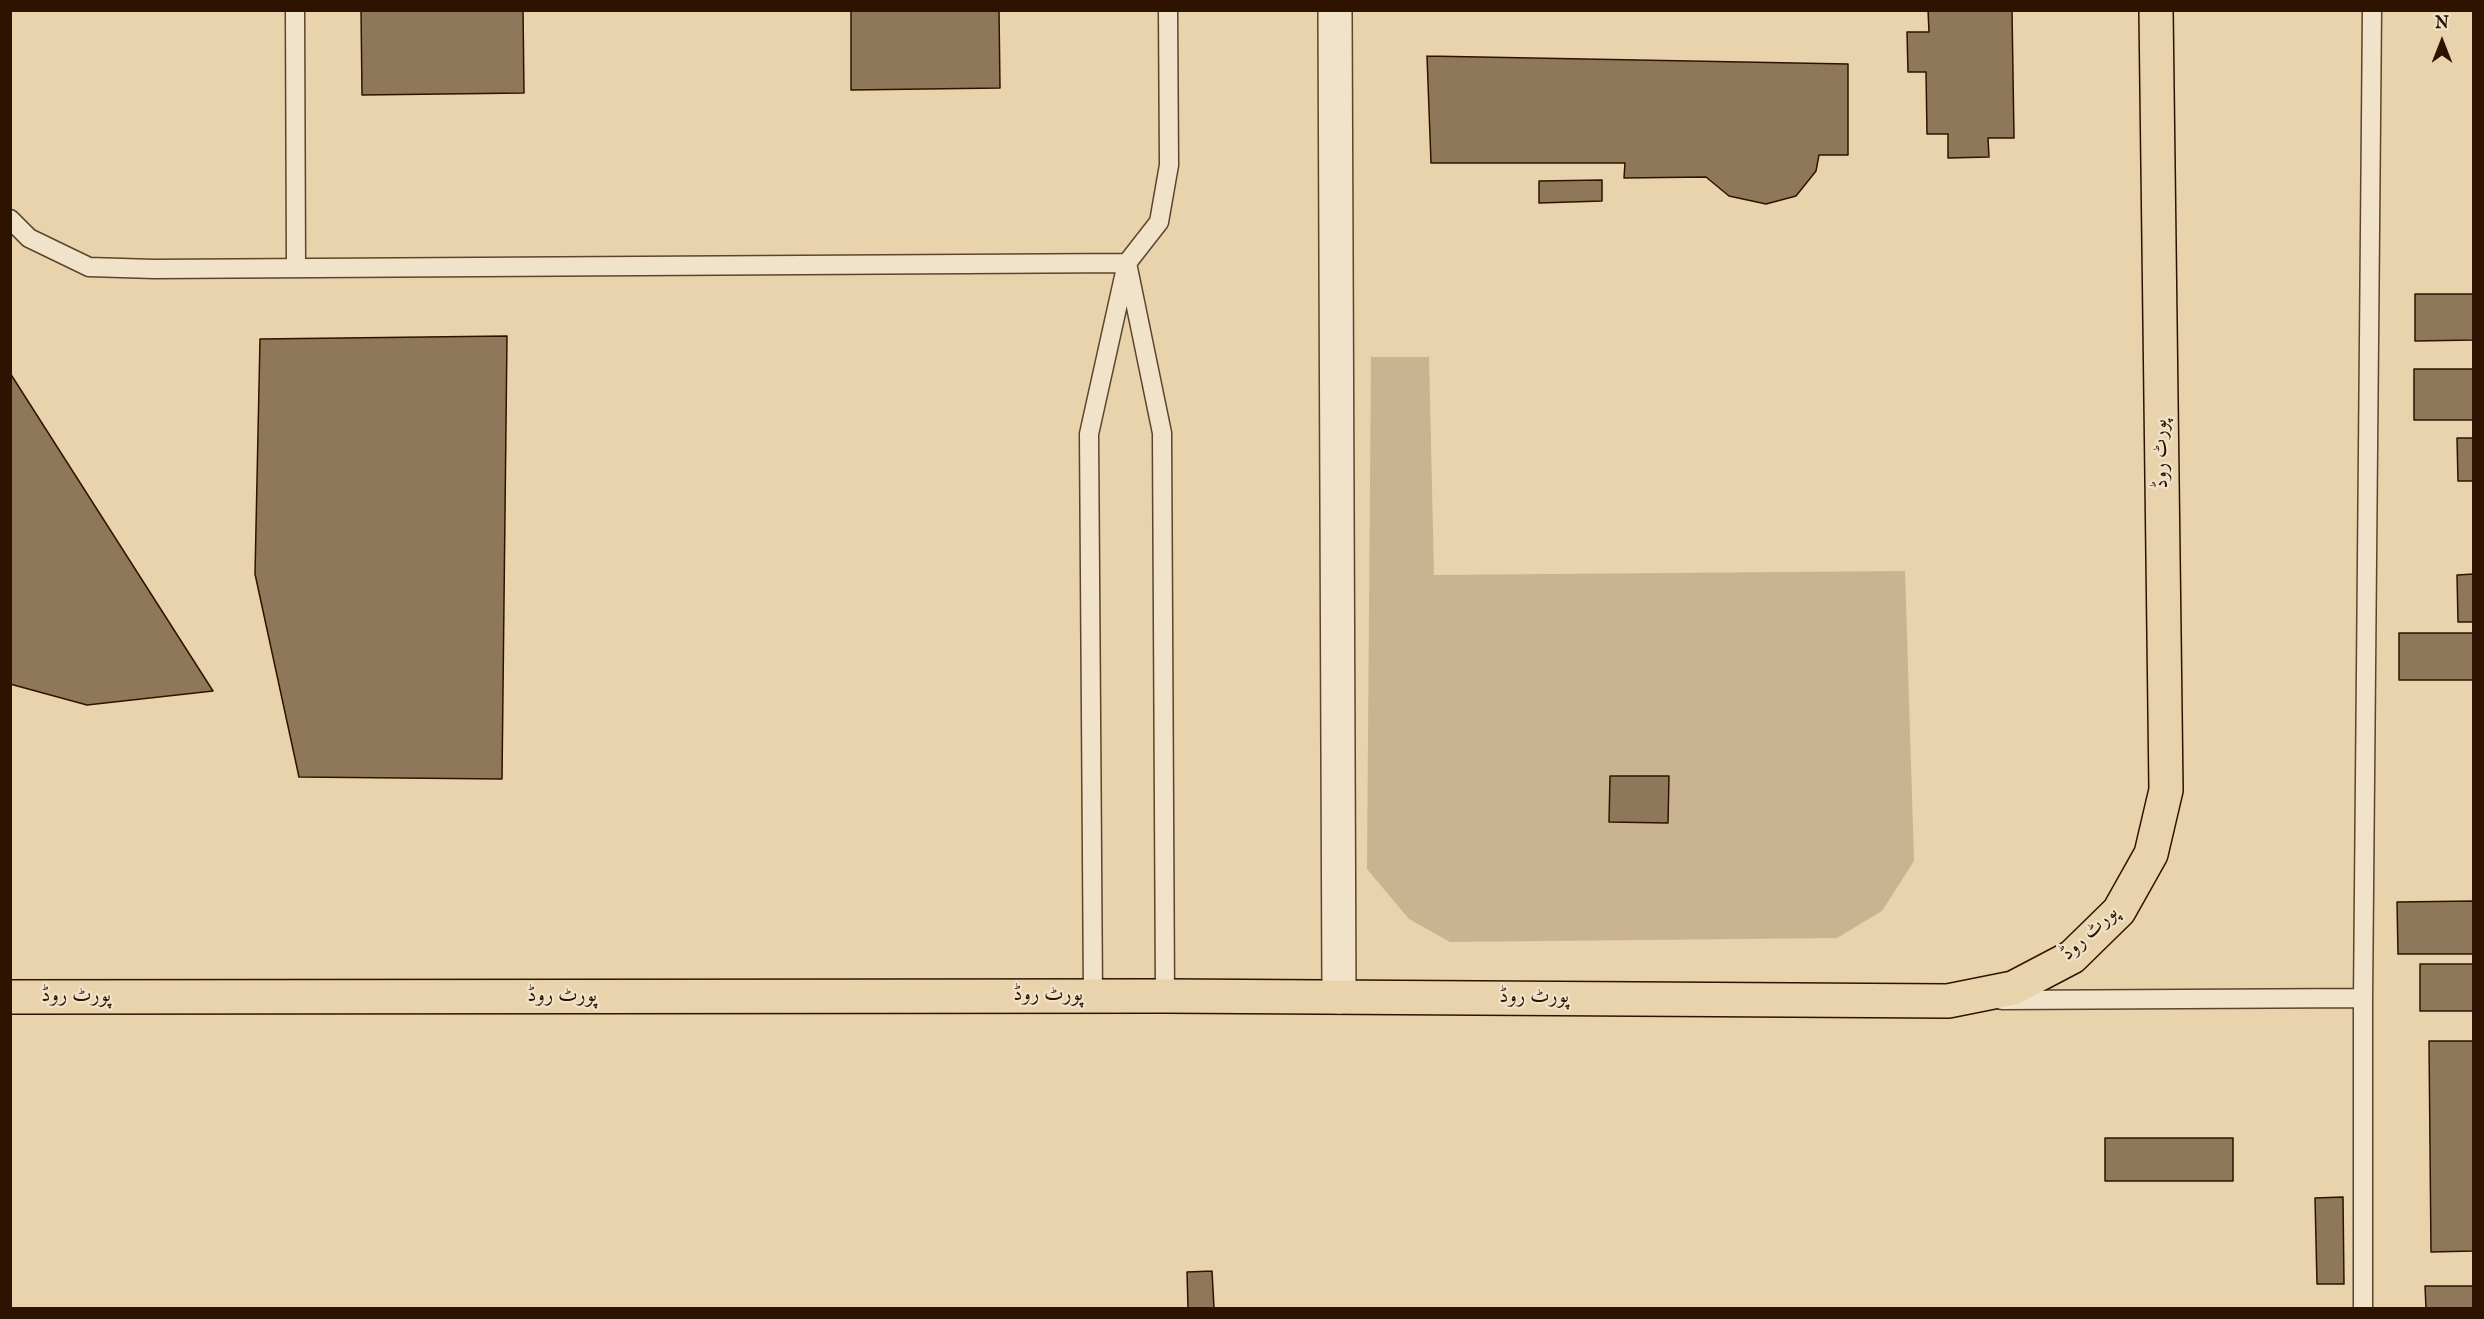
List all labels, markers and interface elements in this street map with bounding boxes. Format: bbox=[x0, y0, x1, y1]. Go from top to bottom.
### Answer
north arrow bbox=[2412, 12, 2472, 72]
text: N bbox=[2435, 14, 2449, 34]
street label: پورٹ روڈ bbox=[2149, 419, 2175, 489]
street label: پورٹ روڈ bbox=[2056, 901, 2124, 967]
street label: پورٹ روڈ bbox=[1013, 983, 1083, 1009]
street label: پورٹ روڈ bbox=[41, 984, 111, 1010]
street label: پورٹ روڈ bbox=[527, 984, 597, 1010]
street label: پورٹ روڈ bbox=[1499, 985, 1569, 1011]

